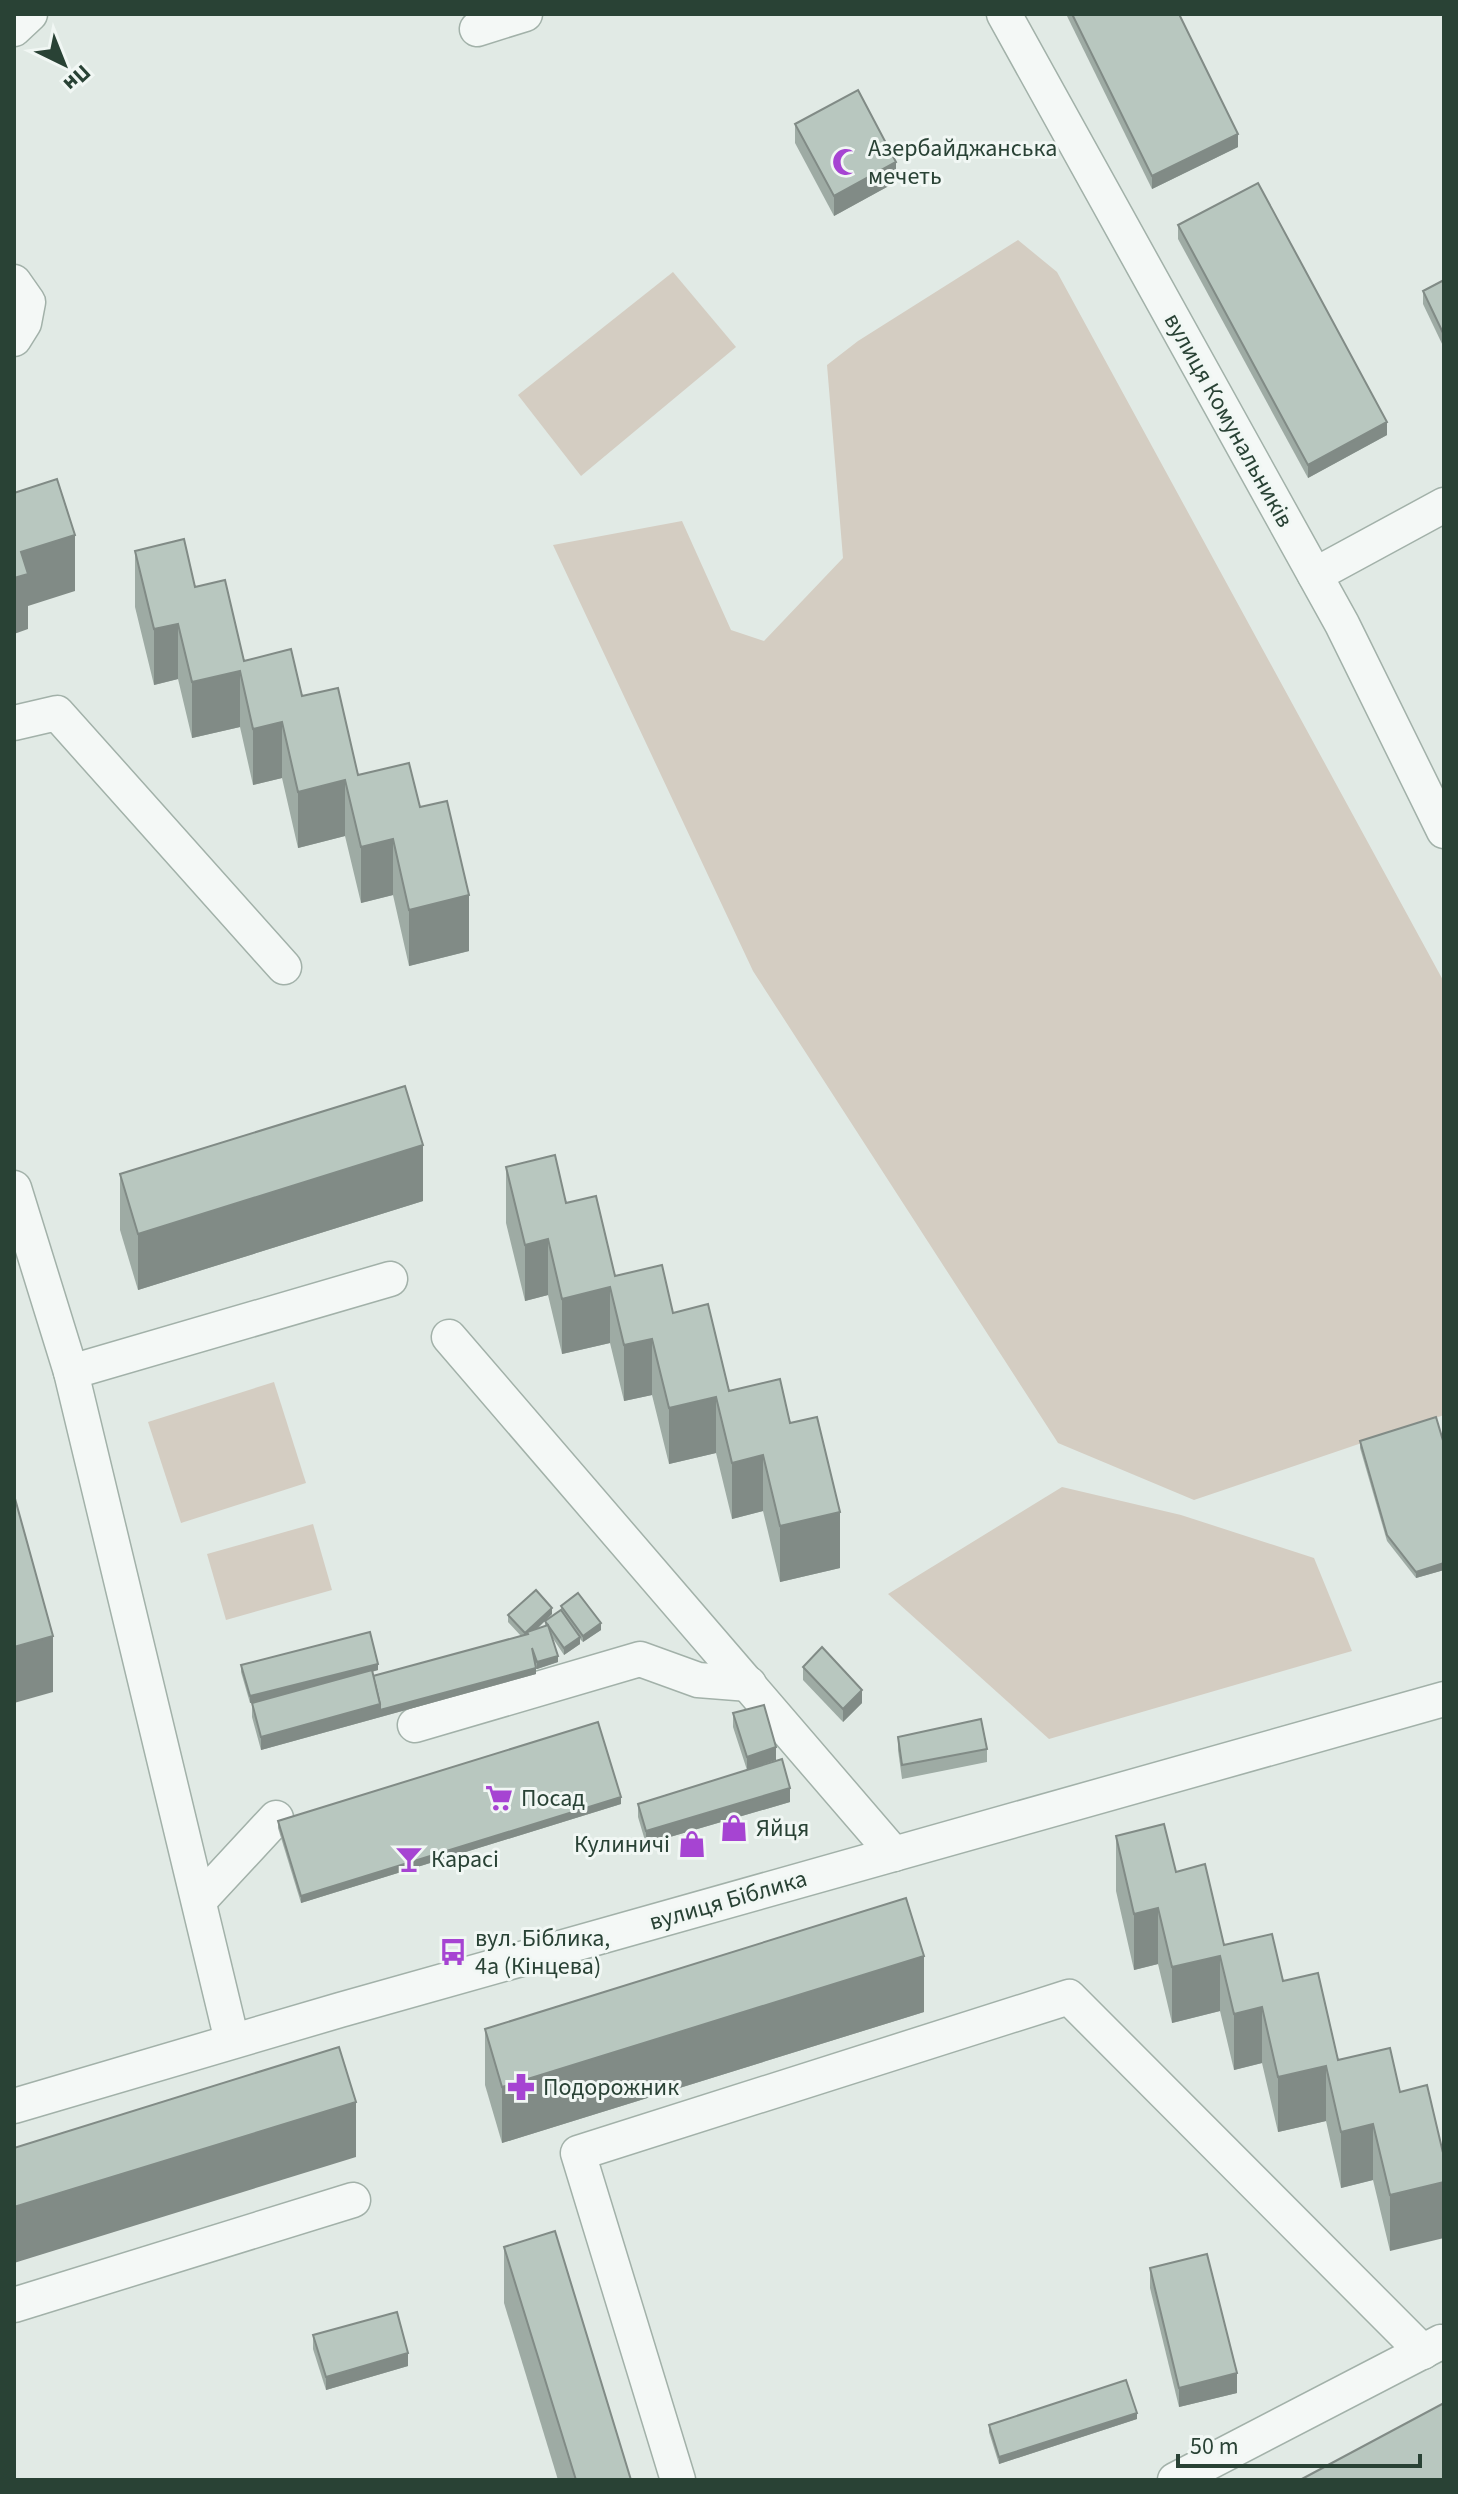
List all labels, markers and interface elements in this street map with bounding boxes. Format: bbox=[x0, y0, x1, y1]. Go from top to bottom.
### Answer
north arrow bbox=[24, 24, 104, 104]
text: Пн bbox=[56, 57, 98, 99]
place label: Азербайджанська мечеть bbox=[868, 131, 1057, 194]
mosque icon: Азербайджанська мечеть bbox=[831, 147, 861, 177]
street label: вулиця Комунальників bbox=[1155, 307, 1302, 534]
place label: Посад bbox=[521, 1781, 585, 1816]
supermarket icon: Посад bbox=[484, 1783, 514, 1813]
place label: Яйця bbox=[756, 1811, 809, 1846]
shop icon: Яйця bbox=[719, 1813, 749, 1843]
place label: Кулиничі bbox=[574, 1827, 670, 1862]
shop icon: Кулиничі bbox=[677, 1829, 707, 1859]
place label: Карасі bbox=[431, 1842, 499, 1877]
bar icon: Карасі bbox=[394, 1844, 424, 1874]
street label: вулиця Біблика bbox=[645, 1861, 811, 1940]
place label: вул. Біблика, 4а (Кінцева) bbox=[475, 1921, 610, 1984]
bus stop icon: вул. Біблика, 4а (Кінцева) bbox=[438, 1937, 468, 1967]
place label: Подорожник bbox=[543, 2070, 679, 2105]
pharmacy icon: Подорожник bbox=[506, 2072, 536, 2102]
scale bar bbox=[1178, 2418, 1420, 2468]
text: 50 m bbox=[1190, 2429, 1239, 2464]

